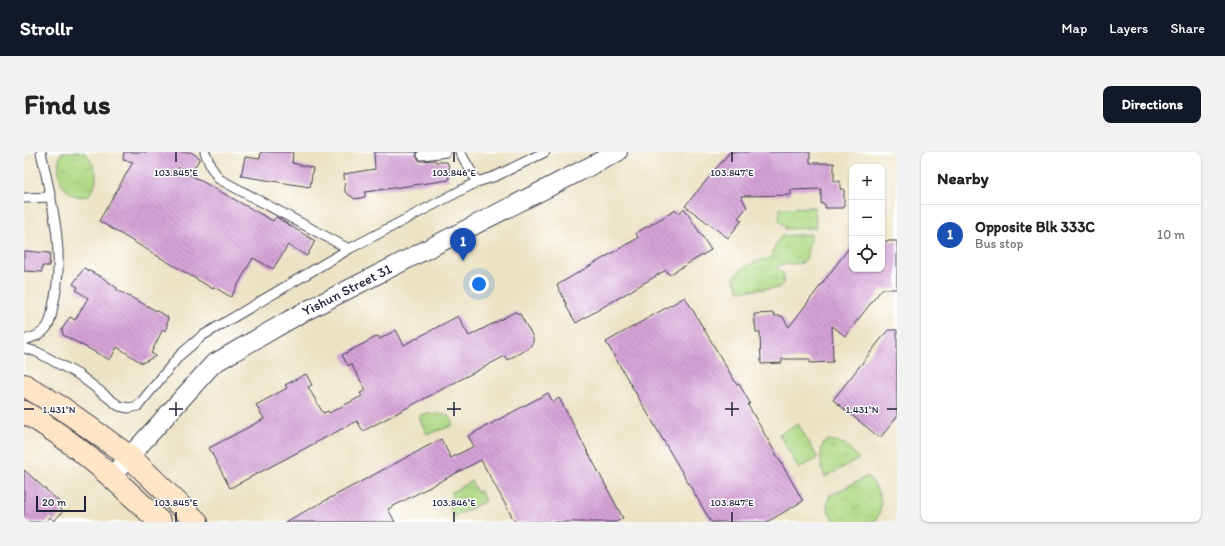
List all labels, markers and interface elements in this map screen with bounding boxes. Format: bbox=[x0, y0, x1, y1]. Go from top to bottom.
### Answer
text: Strollr bbox=[20, 17, 73, 40]
text: Map bbox=[1062, 20, 1087, 37]
text: Layers bbox=[1109, 20, 1148, 37]
text: Share bbox=[1170, 20, 1205, 37]
button: Directions bbox=[1103, 86, 1201, 123]
text: Find us bbox=[24, 87, 111, 121]
map controls bbox=[849, 164, 885, 272]
button: + bbox=[849, 164, 885, 200]
text: 103.845°E bbox=[154, 166, 198, 179]
text: 103.846°E bbox=[432, 166, 476, 179]
text: 103.847°E bbox=[710, 166, 754, 179]
text: Nearby bbox=[937, 168, 989, 188]
button: − bbox=[849, 200, 885, 236]
text: Opposite Blk 333C bbox=[975, 218, 1095, 236]
text: 1 bbox=[947, 227, 953, 242]
text: 10 m bbox=[1157, 227, 1185, 242]
pin: 1 bbox=[450, 228, 476, 261]
button: locate bbox=[849, 236, 885, 272]
text: Bus stop bbox=[975, 236, 1023, 251]
street label: Yishun Street 31 bbox=[299, 260, 395, 320]
your location bbox=[469, 274, 489, 294]
text: 1.431°N bbox=[43, 403, 76, 416]
text: 1.431°N bbox=[846, 403, 879, 416]
scale bar bbox=[36, 494, 86, 513]
text: 20 m bbox=[42, 496, 66, 509]
text: 103.845°E bbox=[154, 496, 198, 509]
text: 103.846°E bbox=[432, 496, 476, 509]
text: 103.847°E bbox=[710, 496, 754, 509]

